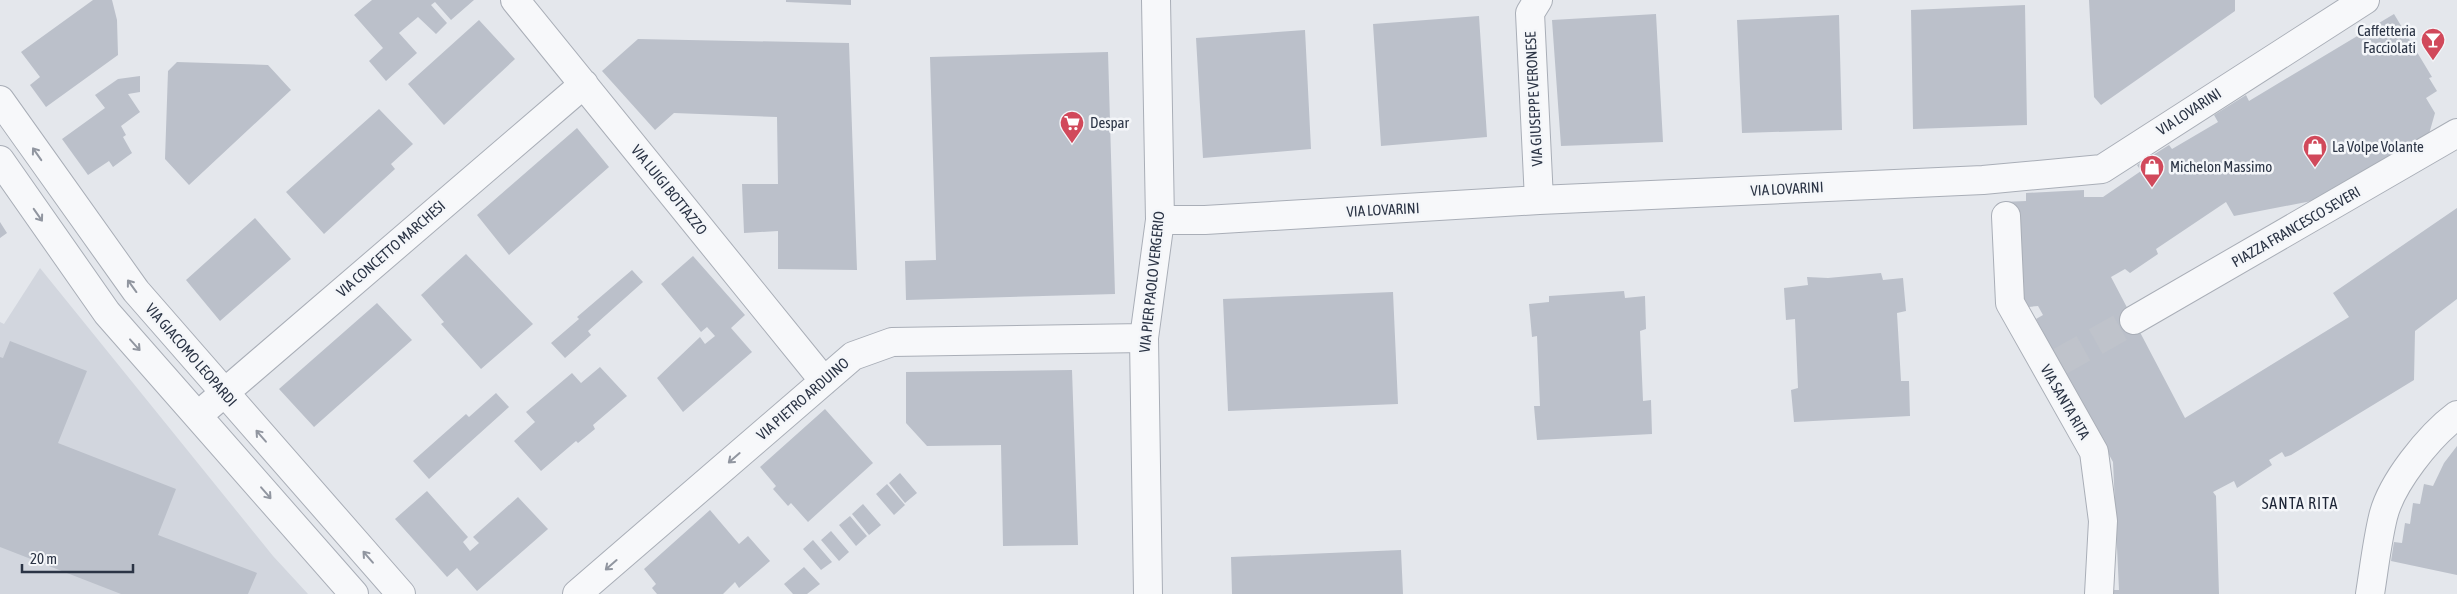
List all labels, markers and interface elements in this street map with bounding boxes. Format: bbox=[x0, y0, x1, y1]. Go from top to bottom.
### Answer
place label: Caffetteria Facciolati bbox=[2357, 22, 2416, 56]
bar icon: Caffetteria Facciolati bbox=[2420, 27, 2446, 61]
street label: VIA GIUSEPPE VERONESE bbox=[1521, 31, 1546, 167]
street label: VIA LOVARINI bbox=[2153, 85, 2224, 139]
supermarket icon: Despar bbox=[1059, 110, 1085, 144]
place label: Despar bbox=[1090, 114, 1130, 131]
shop icon: La Volpe Volante bbox=[2302, 134, 2328, 168]
place label: La Volpe Volante bbox=[2332, 138, 2424, 155]
street label: VIA LUIGI BOTTAZZO bbox=[628, 141, 711, 238]
one-way arrow bbox=[32, 148, 43, 161]
shop icon: Michelon Massimo bbox=[2139, 154, 2165, 188]
place label: Michelon Massimo bbox=[2170, 158, 2272, 175]
street label: VIA LOVARINI bbox=[1750, 178, 1824, 199]
street label: PIAZZA FRANCESCO SEVERI bbox=[2228, 183, 2363, 270]
street label: VIA CONCETTO MARCHESI bbox=[333, 197, 448, 300]
street label: VIA LOVARINI bbox=[1346, 199, 1420, 220]
one-way arrow bbox=[33, 207, 43, 221]
street label: VIA PIER PAOLO VERGERIO bbox=[1136, 210, 1167, 354]
one-way arrow bbox=[127, 279, 137, 293]
street label: VIA GIACOMO LEOPARDI bbox=[142, 300, 241, 410]
one-way arrow bbox=[129, 338, 141, 351]
street label: VIA PIETRO ARDUINO bbox=[753, 354, 852, 443]
street label: VIA SANTA RITA bbox=[2037, 361, 2094, 443]
one-way arrow bbox=[255, 429, 267, 442]
one-way arrow bbox=[727, 453, 740, 464]
one-way arrow bbox=[260, 486, 272, 499]
district label: SANTA RITA bbox=[2262, 494, 2338, 512]
scale bar bbox=[22, 542, 134, 574]
text: 20 m bbox=[30, 550, 57, 567]
one-way arrow bbox=[363, 551, 374, 564]
one-way arrow bbox=[604, 559, 617, 570]

